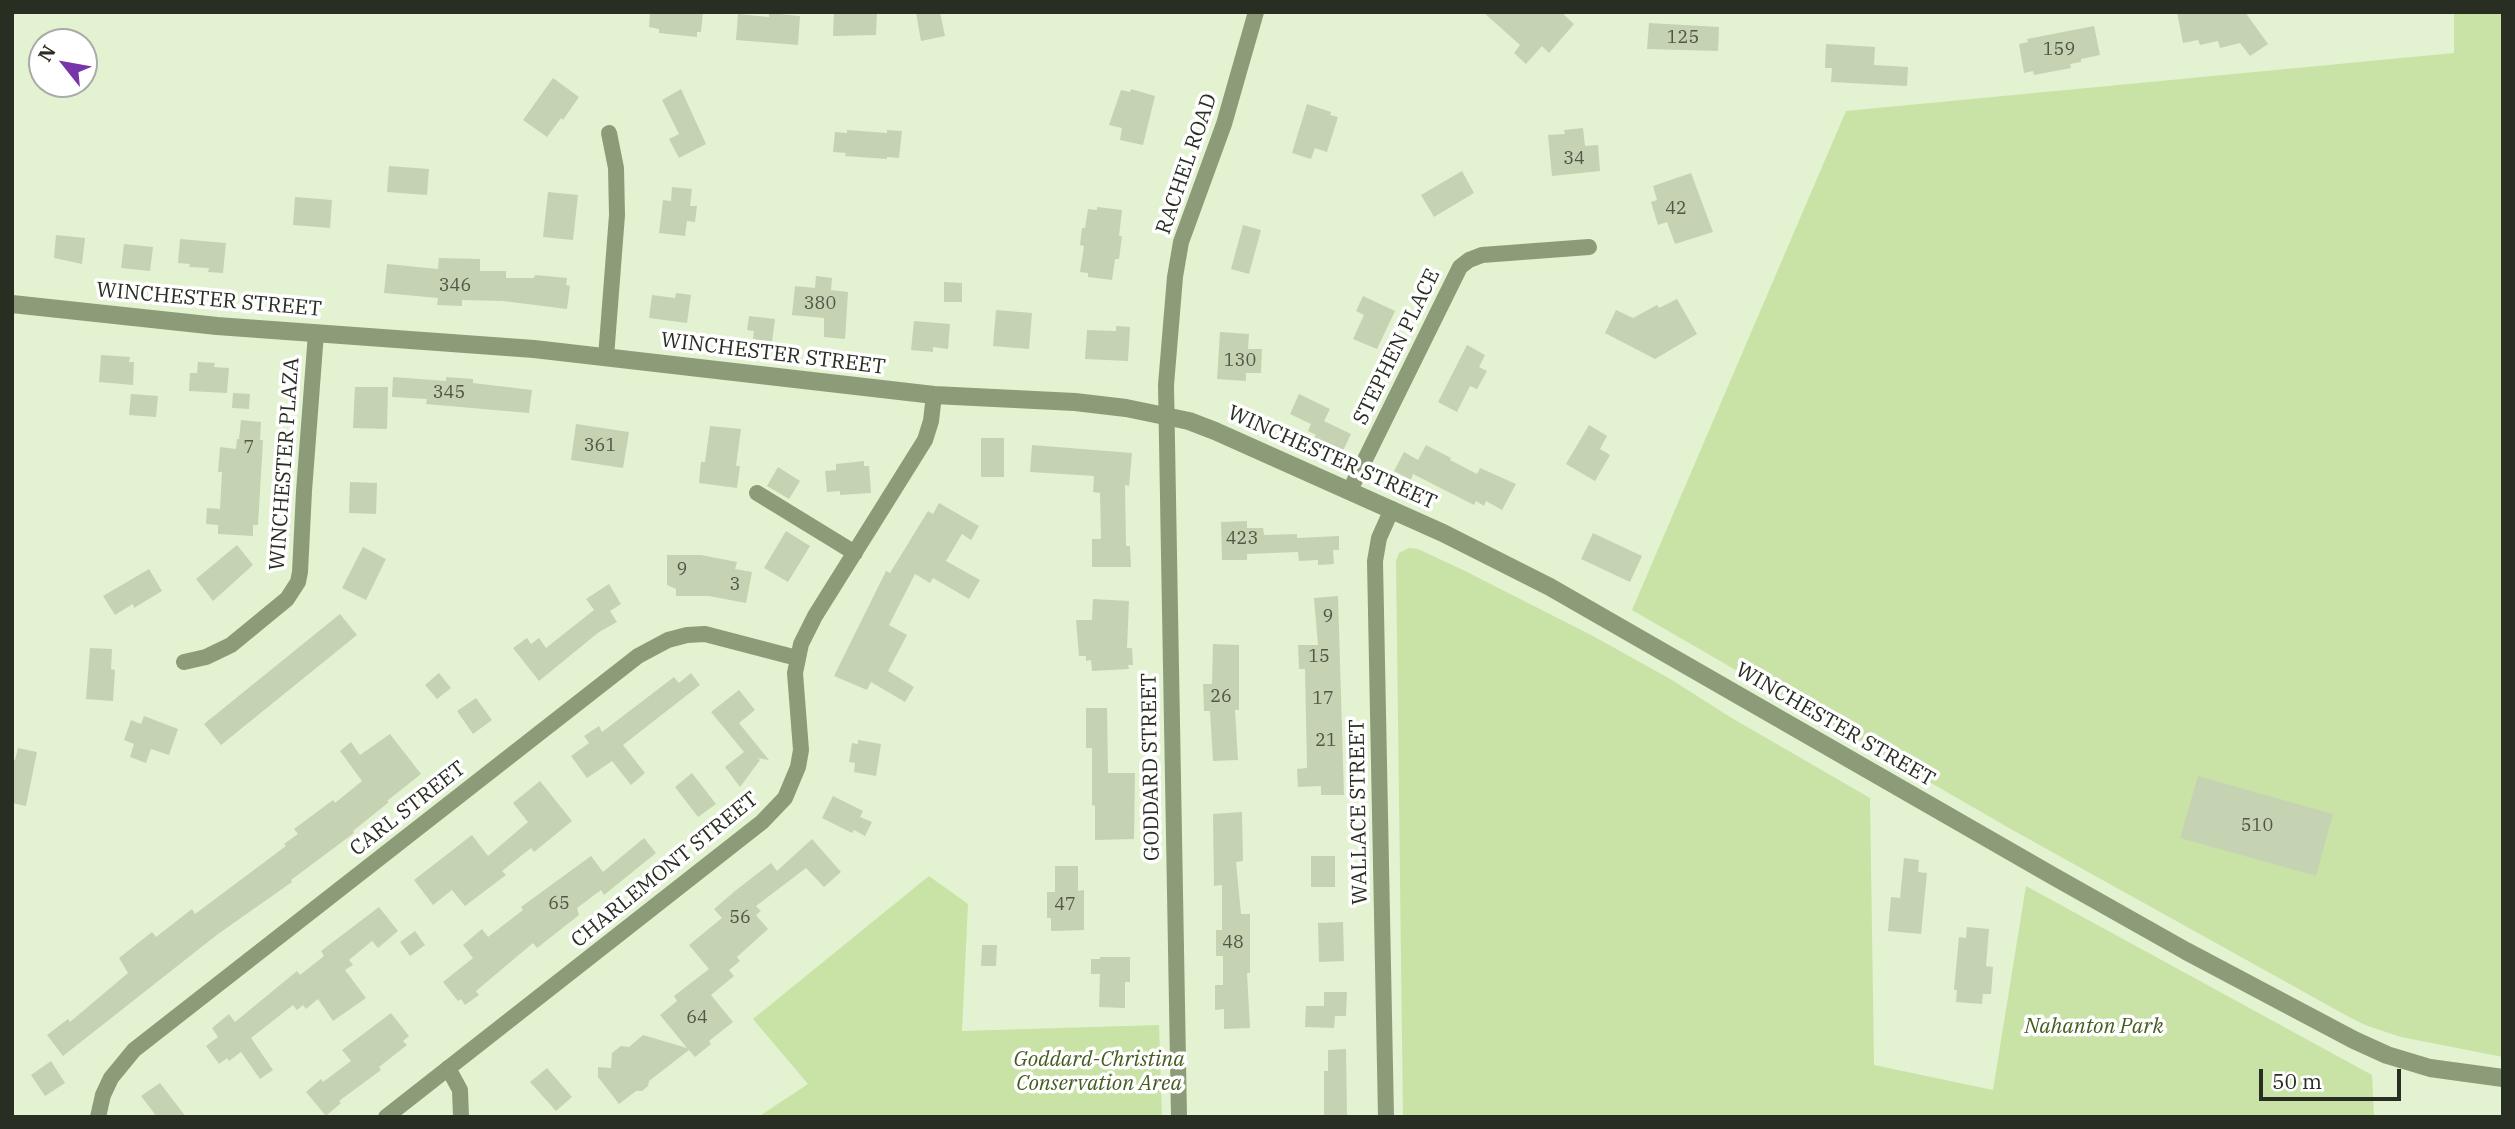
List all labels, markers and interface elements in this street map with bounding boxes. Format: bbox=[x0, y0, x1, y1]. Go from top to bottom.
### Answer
house number: 125 bbox=[1667, 27, 1699, 49]
north arrow bbox=[28, 28, 98, 98]
house number: 159 bbox=[2043, 39, 2075, 61]
text: N bbox=[33, 41, 61, 66]
street label: RACHEL ROAD bbox=[1151, 90, 1223, 238]
house number: 34 bbox=[1563, 148, 1585, 170]
house number: 42 bbox=[1665, 198, 1687, 220]
street label: STEPHEN PLACE bbox=[1348, 265, 1446, 429]
house number: 346 bbox=[439, 275, 471, 297]
street label: WINCHESTER STREET bbox=[95, 278, 323, 322]
house number: 380 bbox=[804, 293, 836, 315]
street label: WINCHESTER STREET bbox=[659, 328, 887, 380]
house number: 130 bbox=[1224, 350, 1256, 372]
street label: WINCHESTER PLAZA bbox=[265, 357, 305, 571]
house number: 345 bbox=[433, 382, 465, 404]
street label: WINCHESTER STREET bbox=[1224, 400, 1440, 516]
house number: 361 bbox=[584, 435, 616, 457]
house number: 7 bbox=[244, 437, 254, 459]
house number: 423 bbox=[1226, 528, 1258, 550]
house number: 9 bbox=[677, 559, 687, 581]
house number: 3 bbox=[730, 574, 740, 596]
house number: 9 bbox=[1323, 606, 1333, 628]
house number: 15 bbox=[1308, 646, 1330, 668]
street label: WINCHESTER STREET bbox=[1731, 658, 1939, 792]
street label: GODDARD STREET bbox=[1137, 673, 1165, 861]
house number: 26 bbox=[1210, 686, 1232, 708]
house number: 17 bbox=[1312, 688, 1334, 710]
street label: WALLACE STREET bbox=[1345, 719, 1373, 905]
house number: 21 bbox=[1315, 730, 1337, 752]
street label: CARL STREET bbox=[345, 756, 471, 862]
street label: CHARLEMONT STREET bbox=[566, 787, 764, 953]
house number: 510 bbox=[2241, 815, 2273, 837]
house number: 65 bbox=[548, 893, 570, 915]
house number: 47 bbox=[1054, 894, 1076, 916]
house number: 56 bbox=[729, 907, 751, 929]
house number: 48 bbox=[1222, 932, 1244, 954]
house number: 64 bbox=[686, 1007, 708, 1029]
park label: Nahanton Park bbox=[2024, 1014, 2164, 1040]
park label: Goddard-Christina Conservation Area bbox=[1013, 1047, 1185, 1097]
scale bar bbox=[2263, 1056, 2405, 1100]
text: 50 m bbox=[2272, 1067, 2322, 1095]

